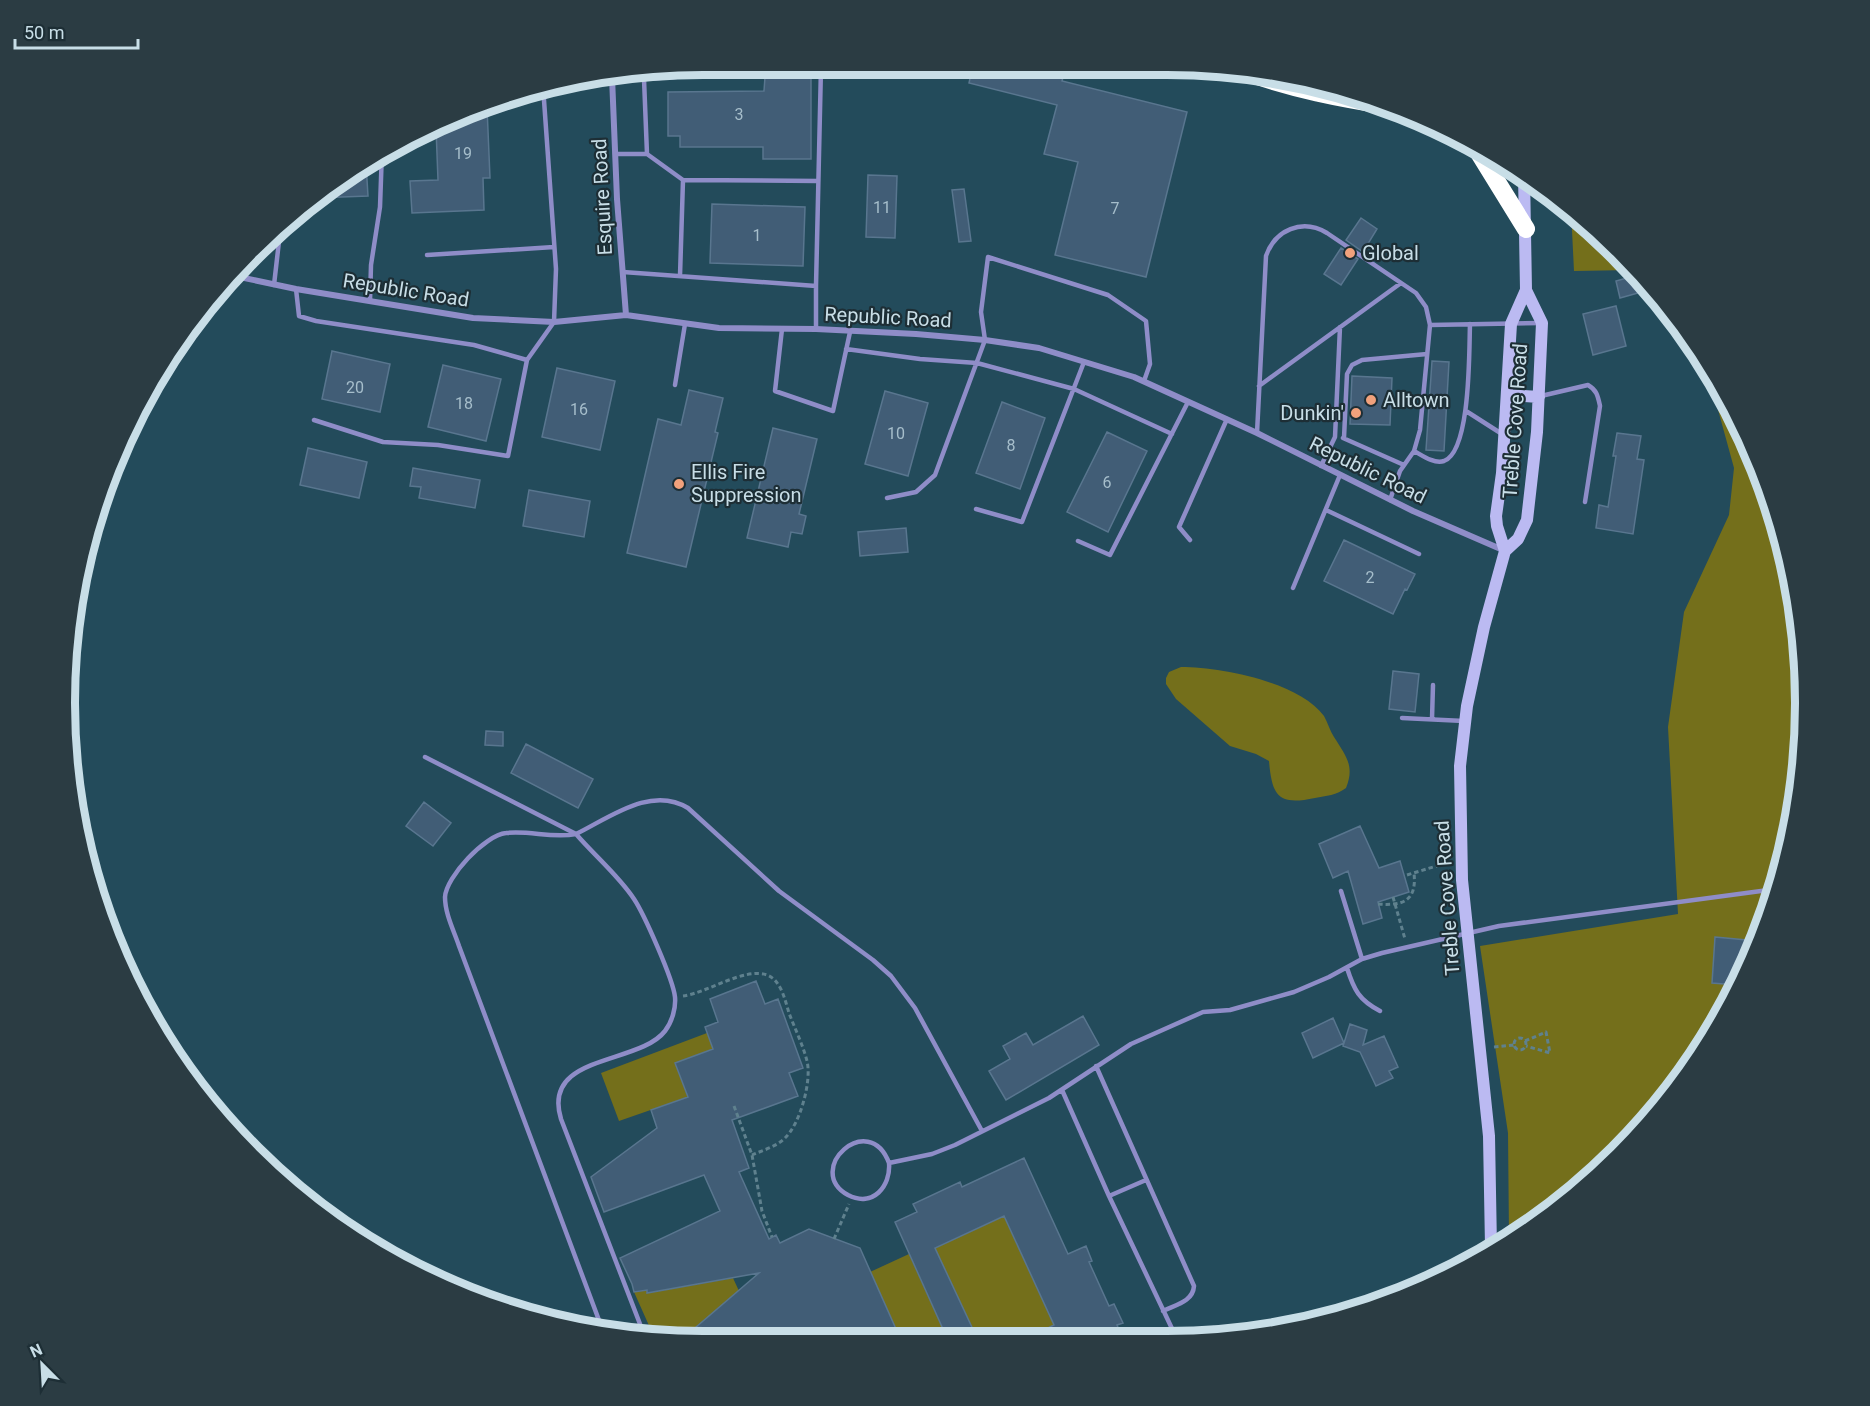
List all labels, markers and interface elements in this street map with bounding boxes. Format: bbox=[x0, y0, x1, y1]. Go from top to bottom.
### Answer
scale bar bbox=[15, 12, 138, 50]
text: 50 m bbox=[24, 22, 64, 43]
house number: 3 bbox=[735, 105, 744, 124]
street label: Esquire Road bbox=[587, 138, 617, 256]
house number: 19 bbox=[454, 144, 472, 163]
house number: 11 bbox=[873, 198, 891, 217]
house number: 7 bbox=[1111, 199, 1120, 218]
house number: 1 bbox=[753, 226, 762, 245]
place label: Global bbox=[1362, 241, 1419, 265]
marker: Global bbox=[1343, 246, 1357, 260]
street label: Republic Road bbox=[341, 268, 471, 312]
street label: Republic Road bbox=[824, 302, 952, 332]
street label: Treble Cove Road bbox=[1498, 343, 1532, 499]
house number: 20 bbox=[346, 378, 364, 397]
place label: Alltown bbox=[1383, 388, 1450, 412]
marker: Alltown bbox=[1364, 393, 1378, 407]
house number: 18 bbox=[455, 394, 473, 413]
house number: 16 bbox=[570, 400, 588, 419]
place label: Dunkin' bbox=[1280, 401, 1344, 425]
marker: Dunkin' bbox=[1349, 406, 1363, 420]
house number: 10 bbox=[887, 424, 905, 443]
street label: Republic Road bbox=[1305, 431, 1431, 509]
house number: 8 bbox=[1007, 436, 1016, 455]
place label: Ellis Fire Suppression bbox=[691, 460, 802, 507]
house number: 6 bbox=[1103, 473, 1112, 492]
marker: Ellis Fire Suppression bbox=[672, 477, 686, 491]
house number: 2 bbox=[1366, 568, 1375, 587]
street label: Treble Cove Road bbox=[1430, 820, 1464, 976]
north arrow bbox=[12, 1334, 72, 1394]
text: N bbox=[27, 1340, 45, 1362]

